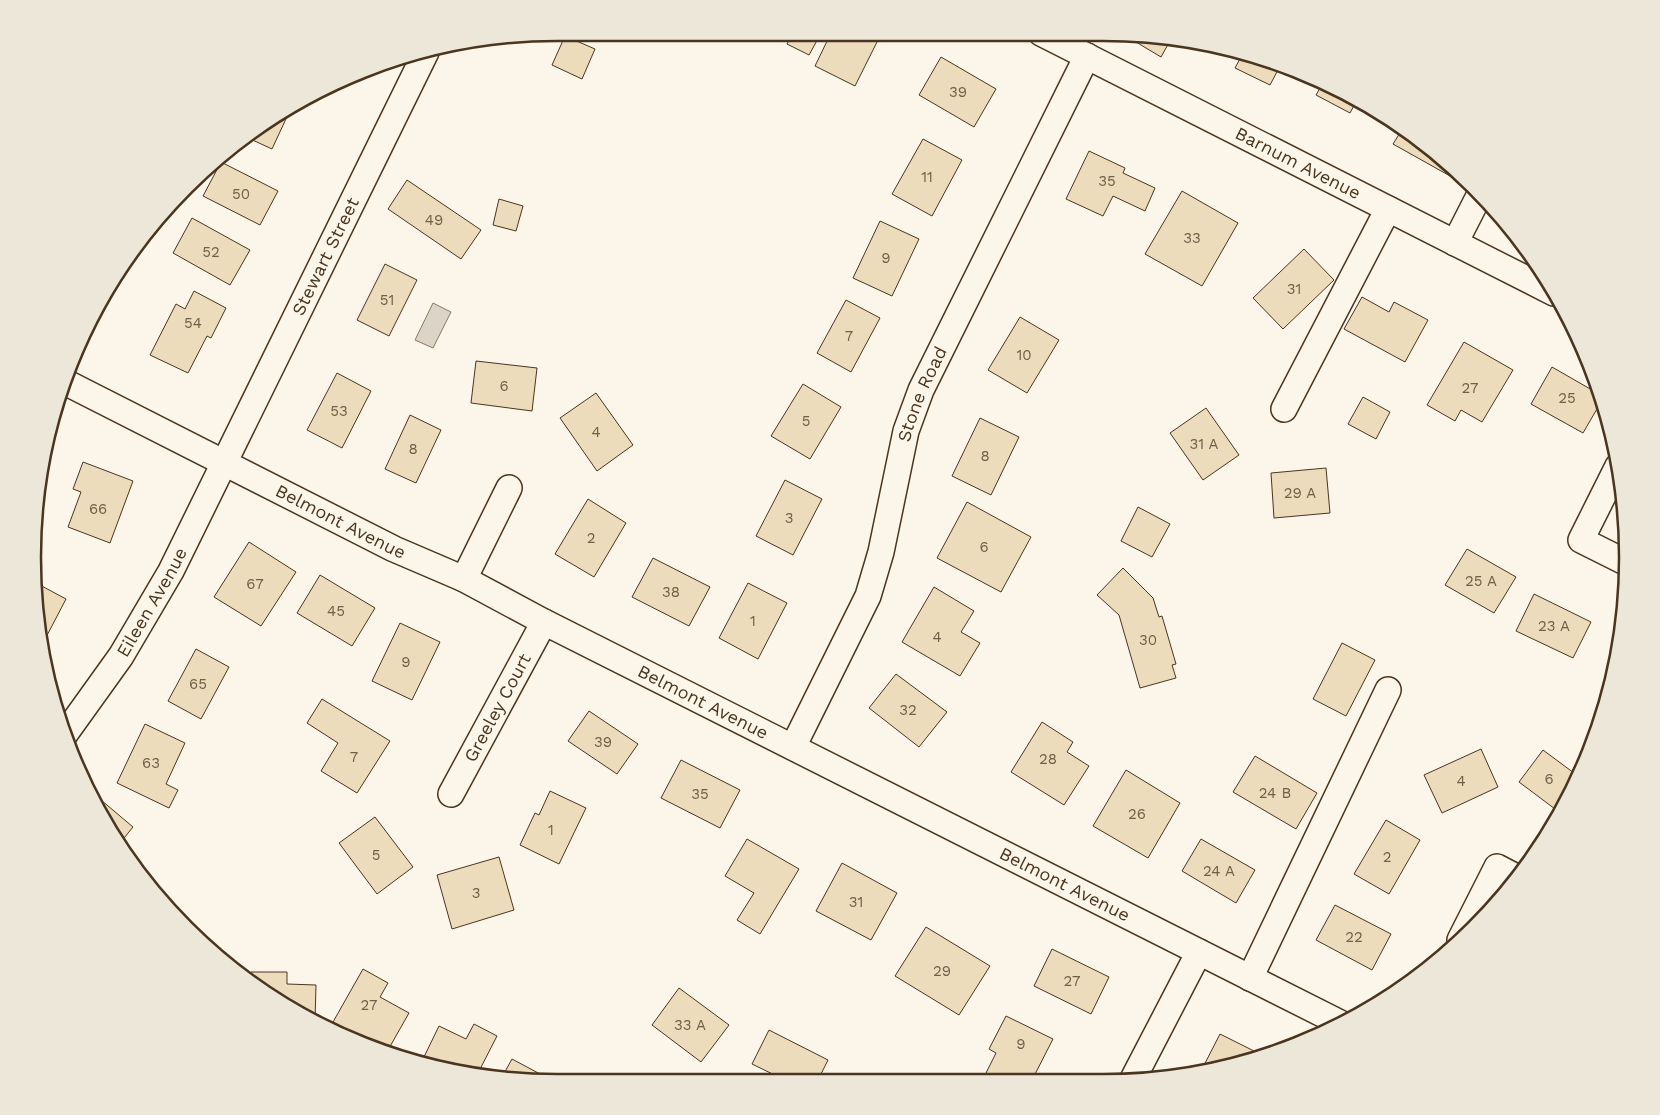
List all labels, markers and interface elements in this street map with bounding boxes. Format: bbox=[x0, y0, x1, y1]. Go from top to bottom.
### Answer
house number: 39 bbox=[949, 83, 967, 101]
street label: Barnum Avenue bbox=[1232, 122, 1364, 203]
house number: 11 bbox=[921, 168, 933, 186]
house number: 35 bbox=[1098, 172, 1116, 190]
house number: 50 bbox=[232, 185, 250, 203]
street label: Stewart Street bbox=[287, 193, 363, 319]
house number: 49 bbox=[425, 211, 443, 229]
house number: 33 bbox=[1183, 229, 1201, 247]
house number: 52 bbox=[202, 243, 220, 261]
house number: 9 bbox=[881, 249, 891, 267]
house number: 31 bbox=[1287, 280, 1301, 298]
house number: 51 bbox=[380, 291, 394, 309]
house number: 54 bbox=[184, 314, 202, 332]
house number: 7 bbox=[845, 327, 853, 345]
street label: Stone Road bbox=[893, 343, 951, 444]
house number: 10 bbox=[1016, 346, 1032, 364]
house number: 6 bbox=[499, 377, 509, 395]
house number: 27 bbox=[1462, 379, 1478, 397]
house number: 25 bbox=[1558, 389, 1576, 407]
house number: 53 bbox=[330, 402, 348, 420]
house number: 5 bbox=[802, 412, 810, 430]
house number: 4 bbox=[591, 423, 601, 441]
house number: 31 A bbox=[1189, 435, 1219, 453]
house number: 8 bbox=[408, 440, 418, 458]
house number: 8 bbox=[980, 447, 990, 465]
street label: Belmont Avenue bbox=[272, 480, 409, 563]
house number: 29 A bbox=[1284, 484, 1316, 502]
house number: 66 bbox=[89, 500, 107, 518]
house number: 3 bbox=[785, 509, 793, 527]
house number: 2 bbox=[587, 529, 595, 547]
house number: 6 bbox=[979, 538, 989, 556]
street label: Eileen Avenue bbox=[112, 544, 191, 661]
house number: 25 A bbox=[1465, 572, 1497, 590]
house number: 67 bbox=[246, 575, 264, 593]
house number: 38 bbox=[662, 583, 680, 601]
house number: 45 bbox=[327, 602, 345, 620]
house number: 1 bbox=[750, 612, 756, 630]
house number: 23 A bbox=[1538, 617, 1570, 635]
house number: 4 bbox=[932, 628, 942, 646]
house number: 30 bbox=[1139, 631, 1157, 649]
street label: Greeley Court bbox=[459, 649, 535, 765]
house number: 9 bbox=[401, 653, 411, 671]
street label: Belmont Avenue bbox=[635, 660, 772, 743]
house number: 65 bbox=[189, 675, 207, 693]
house number: 32 bbox=[899, 701, 917, 719]
house number: 39 bbox=[594, 733, 612, 751]
house number: 7 bbox=[350, 748, 358, 766]
house number: 28 bbox=[1039, 750, 1057, 768]
house number: 63 bbox=[142, 754, 160, 772]
house number: 6 bbox=[1544, 770, 1554, 788]
house number: 4 bbox=[1456, 772, 1466, 790]
house number: 24 B bbox=[1259, 784, 1291, 802]
house number: 35 bbox=[691, 785, 709, 803]
house number: 26 bbox=[1128, 805, 1146, 823]
house number: 1 bbox=[548, 821, 554, 839]
street label: Belmont Avenue bbox=[996, 842, 1134, 926]
house number: 5 bbox=[372, 846, 380, 864]
house number: 2 bbox=[1383, 848, 1391, 866]
house number: 24 A bbox=[1203, 862, 1235, 880]
house number: 3 bbox=[472, 884, 480, 902]
house number: 31 bbox=[849, 893, 863, 911]
house number: 22 bbox=[1345, 928, 1363, 946]
house number: 29 bbox=[933, 962, 951, 980]
house number: 27 bbox=[1064, 972, 1080, 990]
house number: 27 bbox=[361, 996, 377, 1014]
house number: 33 A bbox=[674, 1016, 706, 1034]
house number: 9 bbox=[1016, 1035, 1026, 1053]

